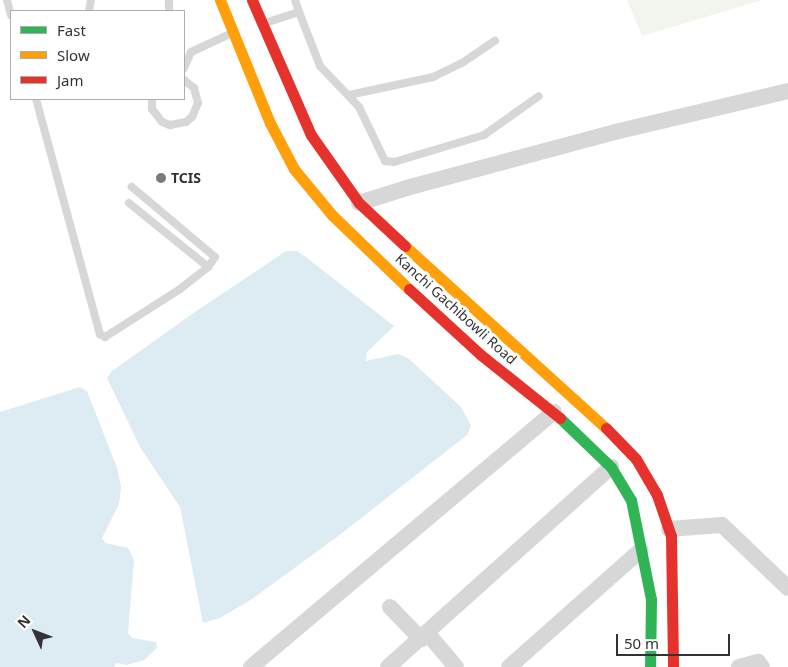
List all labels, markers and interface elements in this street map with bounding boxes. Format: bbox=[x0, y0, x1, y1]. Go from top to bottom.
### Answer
legend bbox=[10, 10, 185, 100]
text: Fast bbox=[57, 20, 86, 40]
text: Slow bbox=[57, 45, 90, 65]
text: Jam bbox=[57, 70, 84, 90]
place label: TCIS bbox=[171, 170, 201, 186]
marker: TCIS bbox=[155, 172, 167, 184]
street label: Kanchi Gachibowli Road bbox=[392, 250, 520, 368]
north arrow bbox=[10, 607, 60, 657]
text: N bbox=[13, 611, 34, 632]
scale bar bbox=[618, 624, 732, 656]
text: 50 m bbox=[624, 633, 659, 653]

